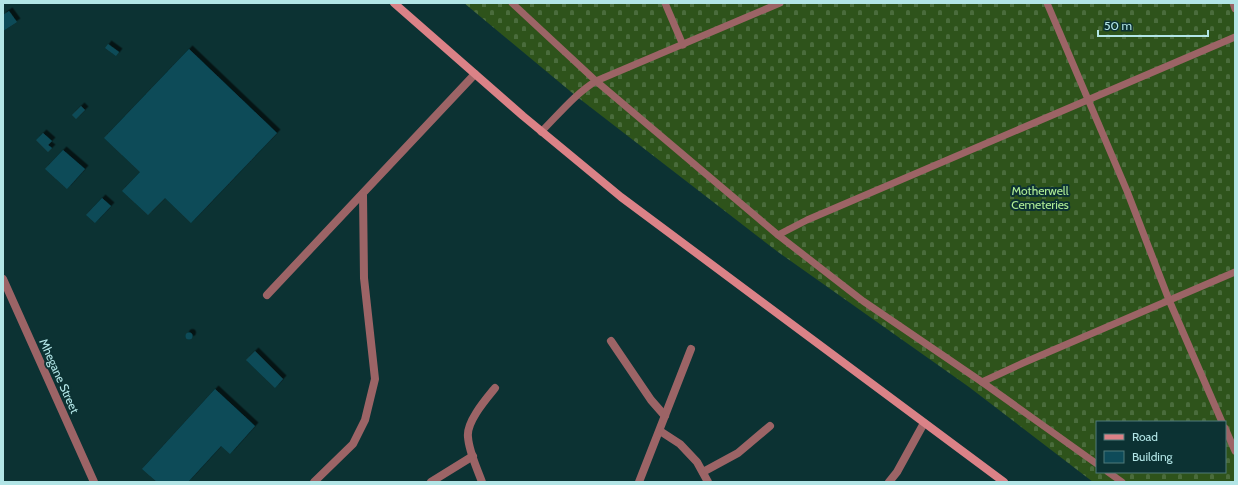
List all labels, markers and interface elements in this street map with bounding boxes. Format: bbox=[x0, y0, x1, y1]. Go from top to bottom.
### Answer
scale bar bbox=[1098, 12, 1208, 38]
text: 50 m bbox=[1104, 18, 1132, 33]
park label: Motherwell Cemeteries bbox=[1011, 183, 1069, 212]
street label: Mhegane Street bbox=[36, 336, 83, 416]
legend bbox=[1096, 421, 1226, 473]
text: Road bbox=[1132, 429, 1158, 444]
text: Building bbox=[1132, 449, 1174, 464]

